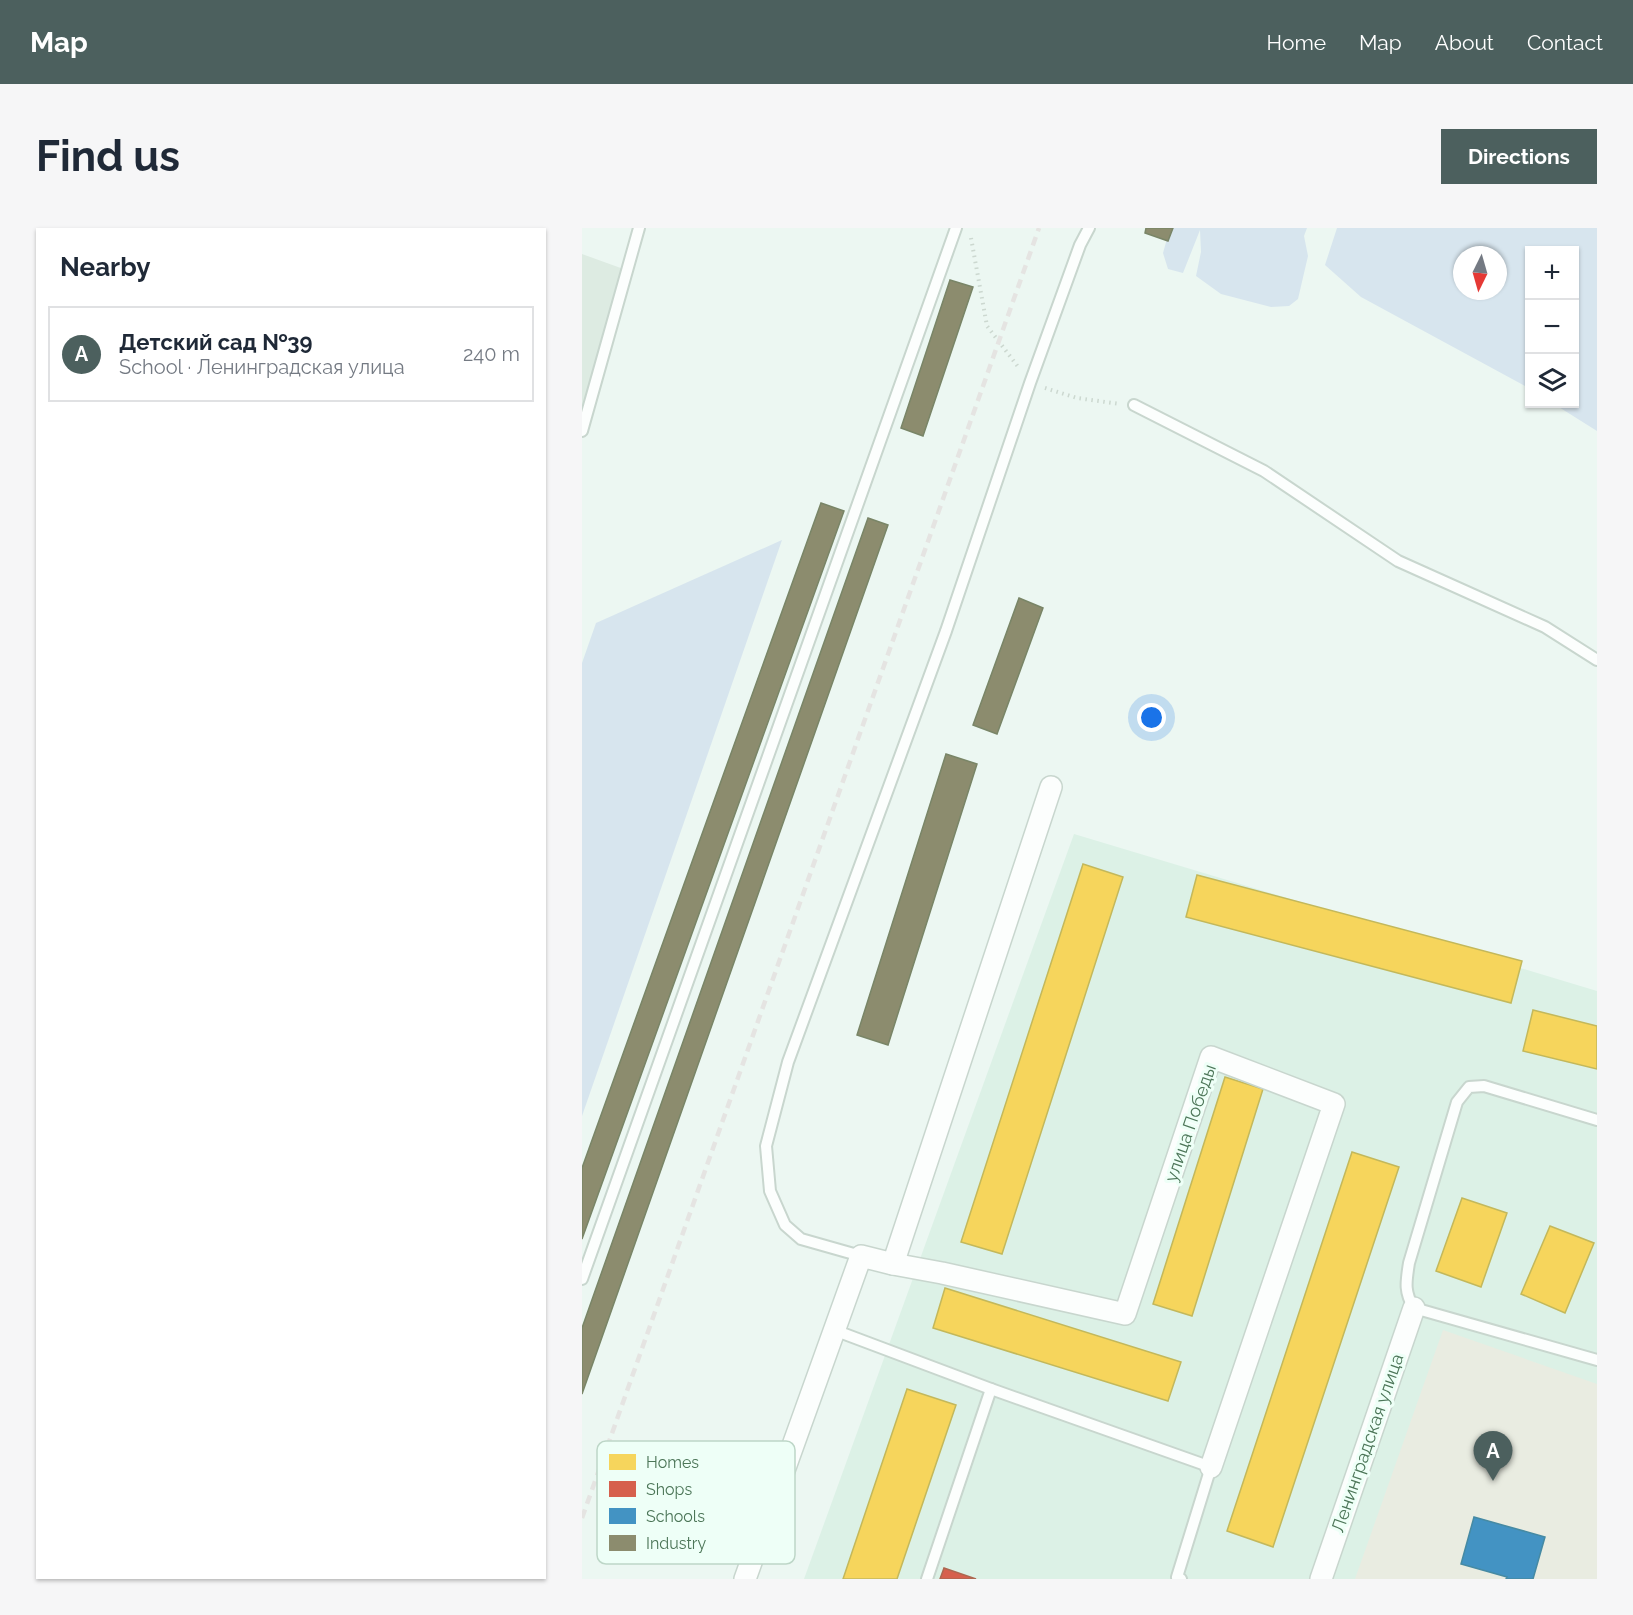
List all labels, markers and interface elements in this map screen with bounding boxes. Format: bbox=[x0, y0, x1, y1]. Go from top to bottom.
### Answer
text: Map bbox=[30, 26, 88, 59]
text: Home bbox=[1267, 30, 1326, 55]
text: Map bbox=[1359, 30, 1402, 55]
text: About bbox=[1435, 30, 1494, 55]
text: Contact bbox=[1527, 30, 1603, 55]
button: Directions bbox=[1441, 129, 1597, 184]
text: Find us bbox=[36, 132, 180, 181]
north arrow bbox=[1453, 246, 1507, 300]
map controls bbox=[1525, 246, 1579, 408]
button: + bbox=[1525, 246, 1579, 300]
text: Nearby bbox=[60, 252, 150, 282]
button: − bbox=[1525, 300, 1579, 354]
text: Детский сад №39 bbox=[119, 329, 313, 355]
text: A bbox=[75, 342, 88, 366]
text: 240 m bbox=[463, 342, 520, 366]
button: layers bbox=[1525, 354, 1579, 408]
text: School · Ленинградская улица bbox=[119, 355, 405, 379]
your location bbox=[1137, 703, 1166, 732]
street label: улица Победы bbox=[1160, 1061, 1220, 1185]
street label: Ленинградская улица bbox=[1327, 1351, 1407, 1535]
pin: A bbox=[1474, 1432, 1512, 1481]
legend bbox=[597, 1441, 795, 1564]
text: Homes bbox=[646, 1453, 699, 1472]
text: Shops bbox=[646, 1480, 692, 1499]
text: Schools bbox=[646, 1507, 705, 1526]
text: Industry bbox=[646, 1534, 706, 1553]

